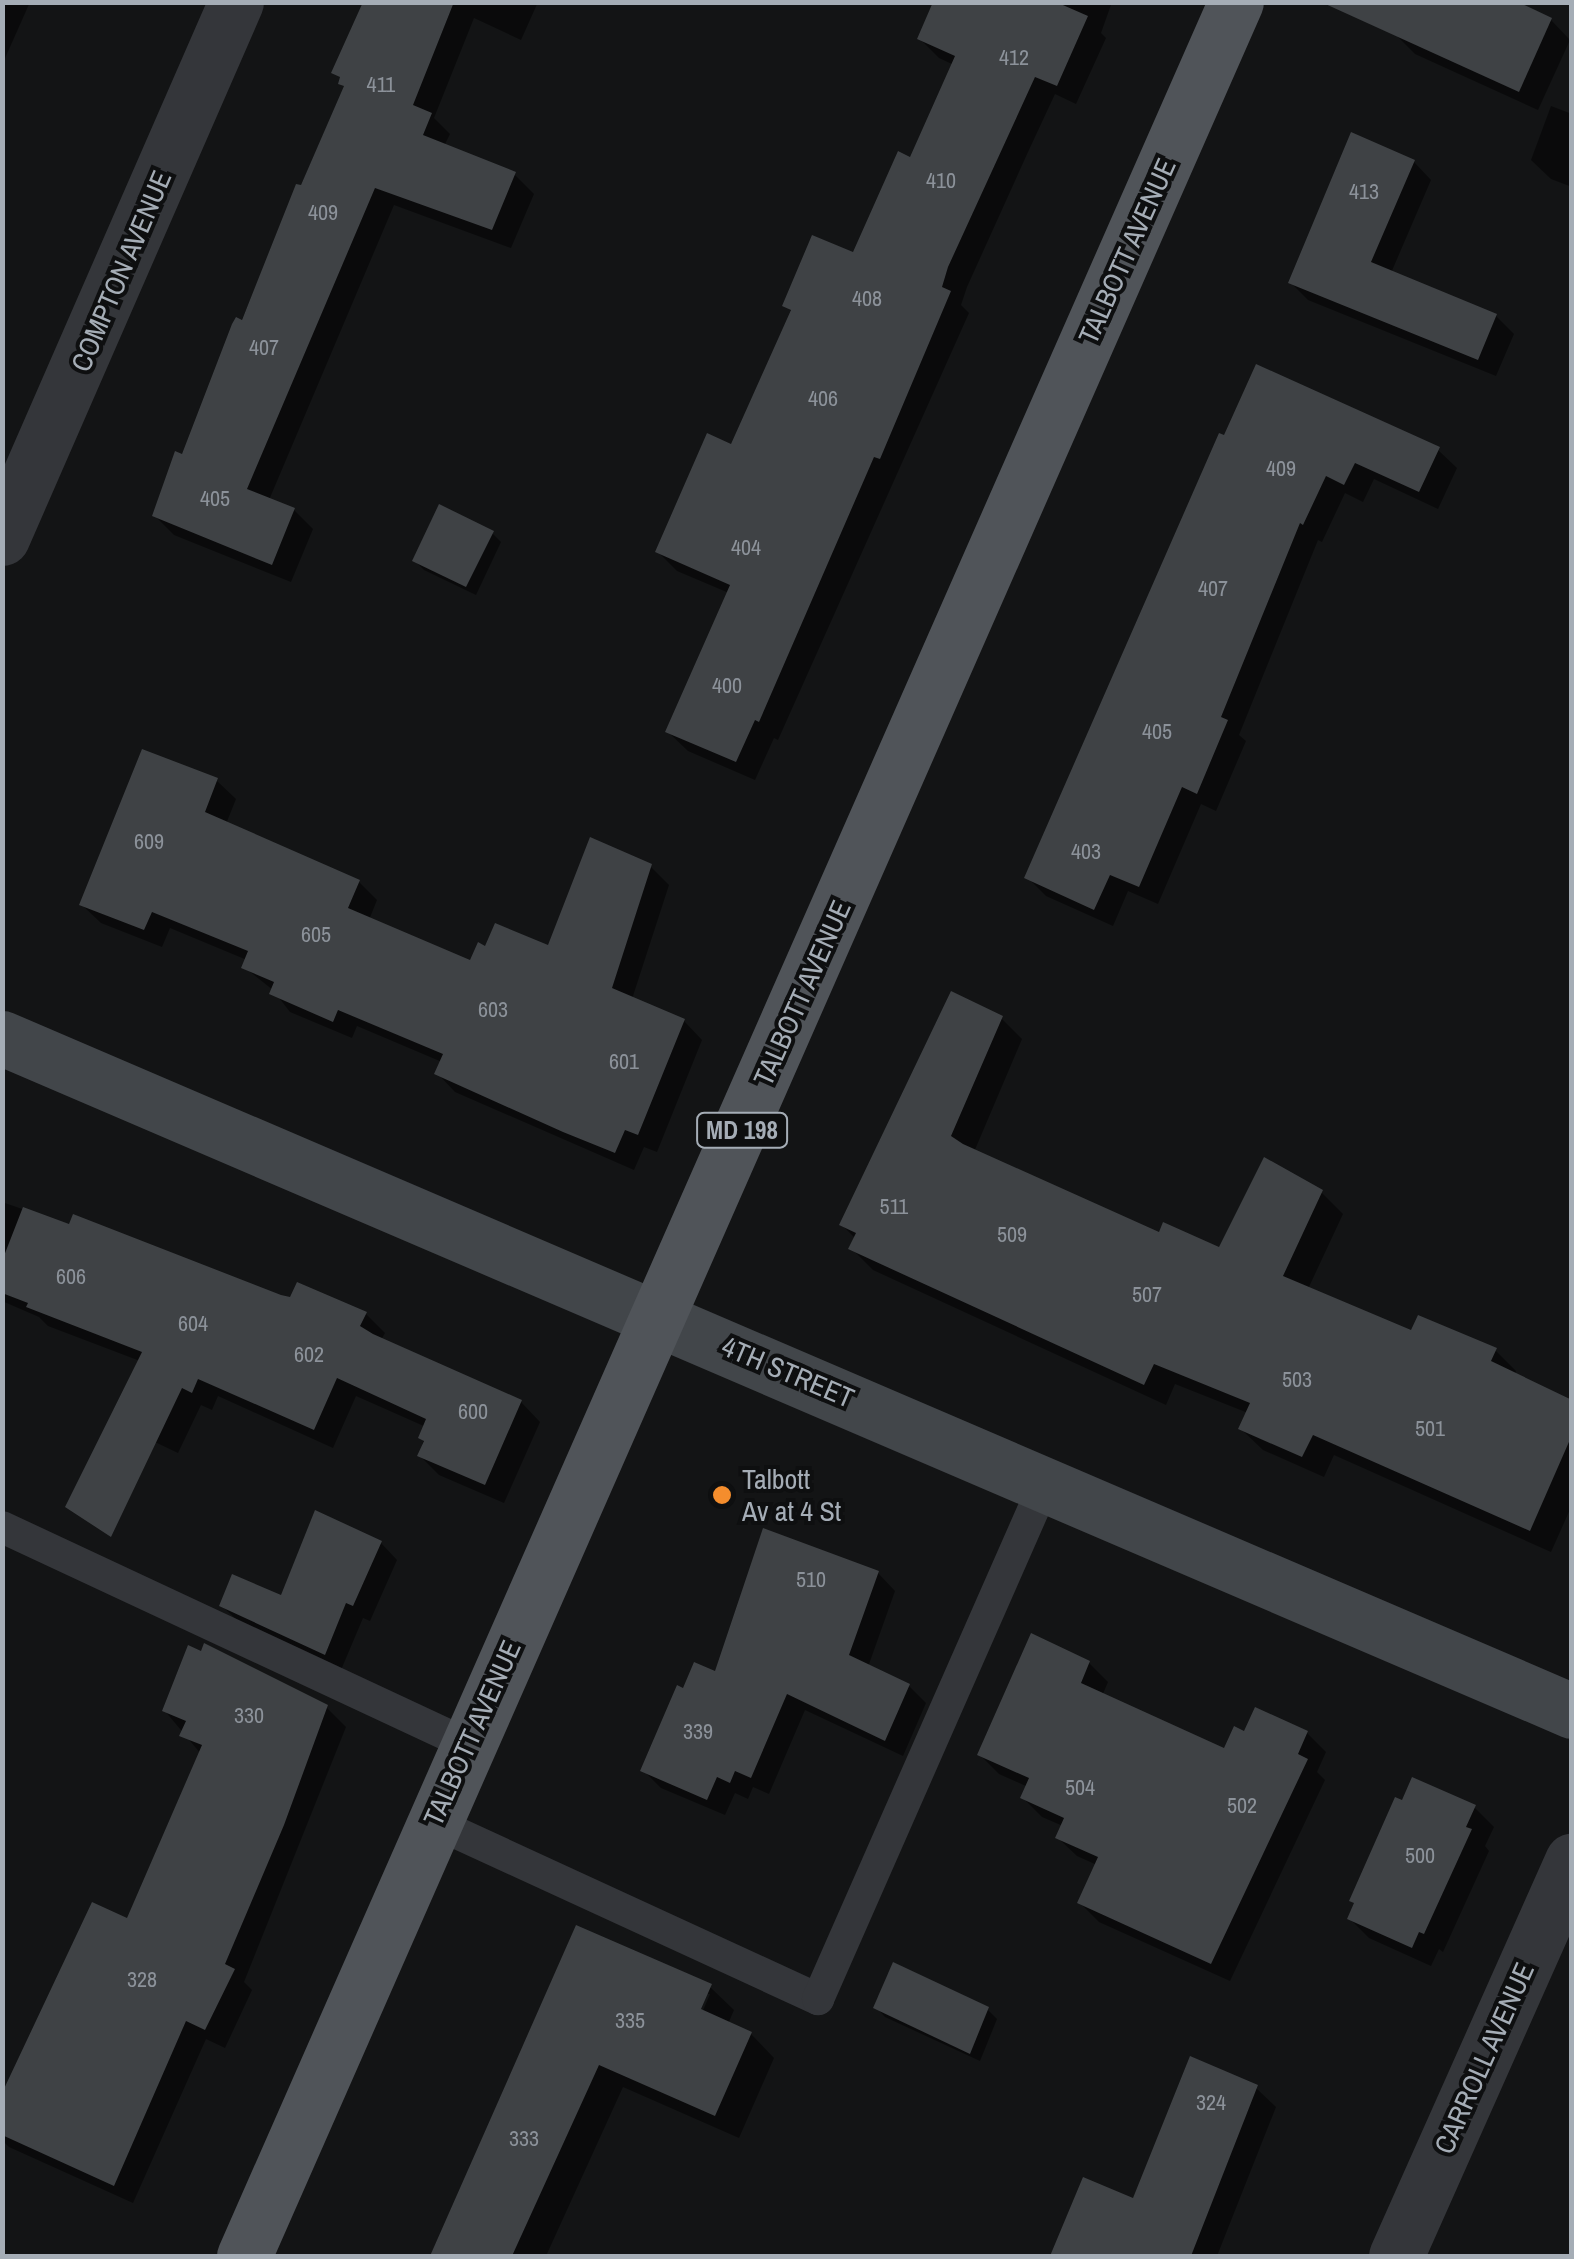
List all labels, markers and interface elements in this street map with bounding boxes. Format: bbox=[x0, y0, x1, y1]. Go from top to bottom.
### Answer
house number: 412 bbox=[999, 45, 1029, 71]
house number: 411 bbox=[367, 72, 395, 98]
street label: TALBOTT AVENUE bbox=[1071, 152, 1183, 350]
street label: COMPTON AVENUE bbox=[63, 165, 179, 377]
house number: 410 bbox=[926, 168, 956, 194]
house number: 413 bbox=[1349, 179, 1379, 205]
house number: 409 bbox=[308, 200, 338, 226]
house number: 408 bbox=[852, 286, 882, 312]
house number: 407 bbox=[249, 335, 279, 361]
house number: 406 bbox=[808, 386, 838, 412]
house number: 409 bbox=[1266, 456, 1296, 482]
house number: 405 bbox=[200, 486, 230, 512]
house number: 404 bbox=[731, 535, 761, 561]
house number: 407 bbox=[1198, 576, 1228, 602]
house number: 400 bbox=[712, 673, 742, 699]
house number: 405 bbox=[1142, 719, 1172, 745]
house number: 609 bbox=[134, 829, 164, 855]
house number: 403 bbox=[1071, 839, 1101, 865]
street label: TALBOTT AVENUE bbox=[746, 894, 858, 1092]
house number: 605 bbox=[301, 922, 331, 948]
house number: 603 bbox=[478, 997, 508, 1023]
house number: 601 bbox=[609, 1049, 639, 1075]
road number: MD 198 bbox=[694, 1110, 790, 1150]
house number: 511 bbox=[880, 1194, 908, 1220]
house number: 509 bbox=[997, 1222, 1027, 1248]
house number: 606 bbox=[56, 1264, 86, 1290]
house number: 507 bbox=[1132, 1282, 1162, 1308]
house number: 604 bbox=[178, 1311, 208, 1337]
street label: 4TH STREET bbox=[717, 1329, 859, 1415]
house number: 602 bbox=[294, 1342, 324, 1368]
house number: 503 bbox=[1282, 1367, 1312, 1393]
house number: 600 bbox=[458, 1399, 488, 1425]
house number: 501 bbox=[1415, 1416, 1445, 1442]
place label: Talbott Av at 4 St bbox=[742, 1462, 841, 1528]
marker: Talbott Av at 4 St bbox=[711, 1484, 733, 1506]
house number: 510 bbox=[796, 1567, 826, 1593]
street label: TALBOTT AVENUE bbox=[416, 1634, 528, 1832]
house number: 330 bbox=[234, 1703, 264, 1729]
house number: 339 bbox=[683, 1719, 713, 1745]
house number: 504 bbox=[1065, 1775, 1095, 1801]
house number: 502 bbox=[1227, 1793, 1257, 1819]
house number: 500 bbox=[1405, 1843, 1435, 1869]
street label: CARROLL AVENUE bbox=[1426, 1956, 1542, 2160]
house number: 328 bbox=[127, 1967, 157, 1993]
house number: 335 bbox=[615, 2008, 645, 2034]
house number: 324 bbox=[1196, 2090, 1226, 2116]
house number: 333 bbox=[509, 2126, 539, 2152]

